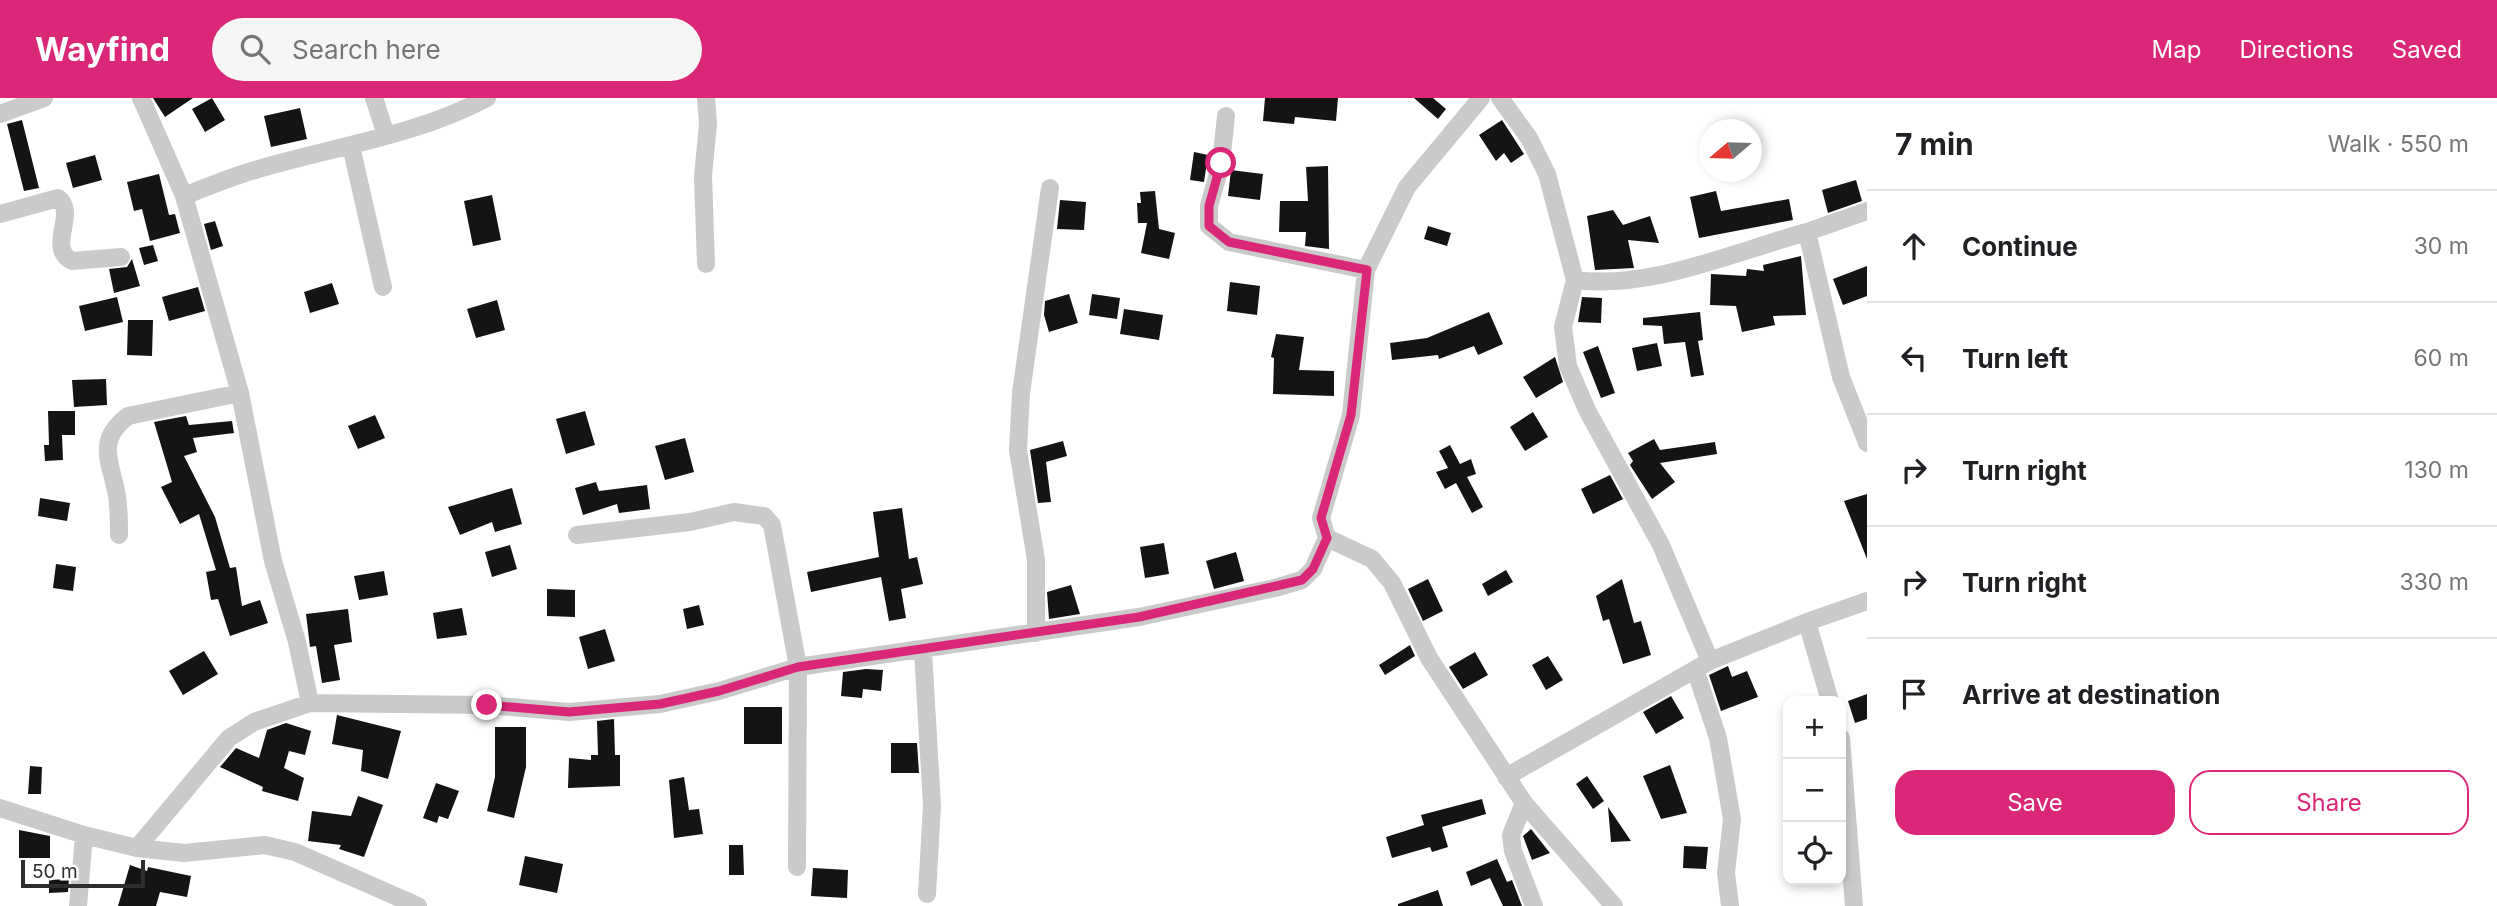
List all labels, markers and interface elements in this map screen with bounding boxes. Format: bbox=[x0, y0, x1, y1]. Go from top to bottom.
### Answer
search box bbox=[212, 18, 702, 81]
text: Wayfind bbox=[35, 29, 170, 69]
icon: search bbox=[236, 30, 274, 68]
text: Search here bbox=[292, 34, 441, 65]
text: Map bbox=[2152, 35, 2201, 64]
text: Directions bbox=[2239, 35, 2354, 64]
text: Saved bbox=[2392, 35, 2462, 64]
north arrow bbox=[1699, 119, 1762, 182]
text: 7 min bbox=[1895, 126, 1974, 162]
text: Walk · 550 m bbox=[2328, 130, 2469, 158]
route start bbox=[1205, 147, 1236, 178]
icon: ahead bbox=[1895, 227, 1933, 265]
text: Continue bbox=[1962, 231, 2078, 262]
text: 30 m bbox=[2414, 232, 2469, 260]
icon: left bbox=[1895, 339, 1933, 377]
text: Turn left bbox=[1962, 343, 2068, 374]
text: 60 m bbox=[2414, 344, 2469, 372]
icon: right bbox=[1895, 451, 1933, 489]
text: Turn right bbox=[1962, 455, 2087, 486]
text: 130 m bbox=[2404, 456, 2469, 484]
icon: right bbox=[1895, 563, 1933, 601]
text: Turn right bbox=[1962, 567, 2087, 598]
text: 330 m bbox=[2399, 568, 2469, 596]
icon: arrive bbox=[1895, 675, 1933, 713]
text: Arrive at destination bbox=[1962, 679, 2221, 710]
route end bbox=[471, 689, 502, 720]
map controls bbox=[1783, 696, 1846, 885]
button: + bbox=[1783, 696, 1846, 759]
button: − bbox=[1783, 759, 1846, 822]
button: Save bbox=[1895, 770, 2175, 835]
button: Share bbox=[2189, 770, 2469, 835]
button: locate bbox=[1783, 822, 1846, 885]
scale bar bbox=[21, 857, 145, 889]
text: 50 m bbox=[32, 860, 78, 883]

